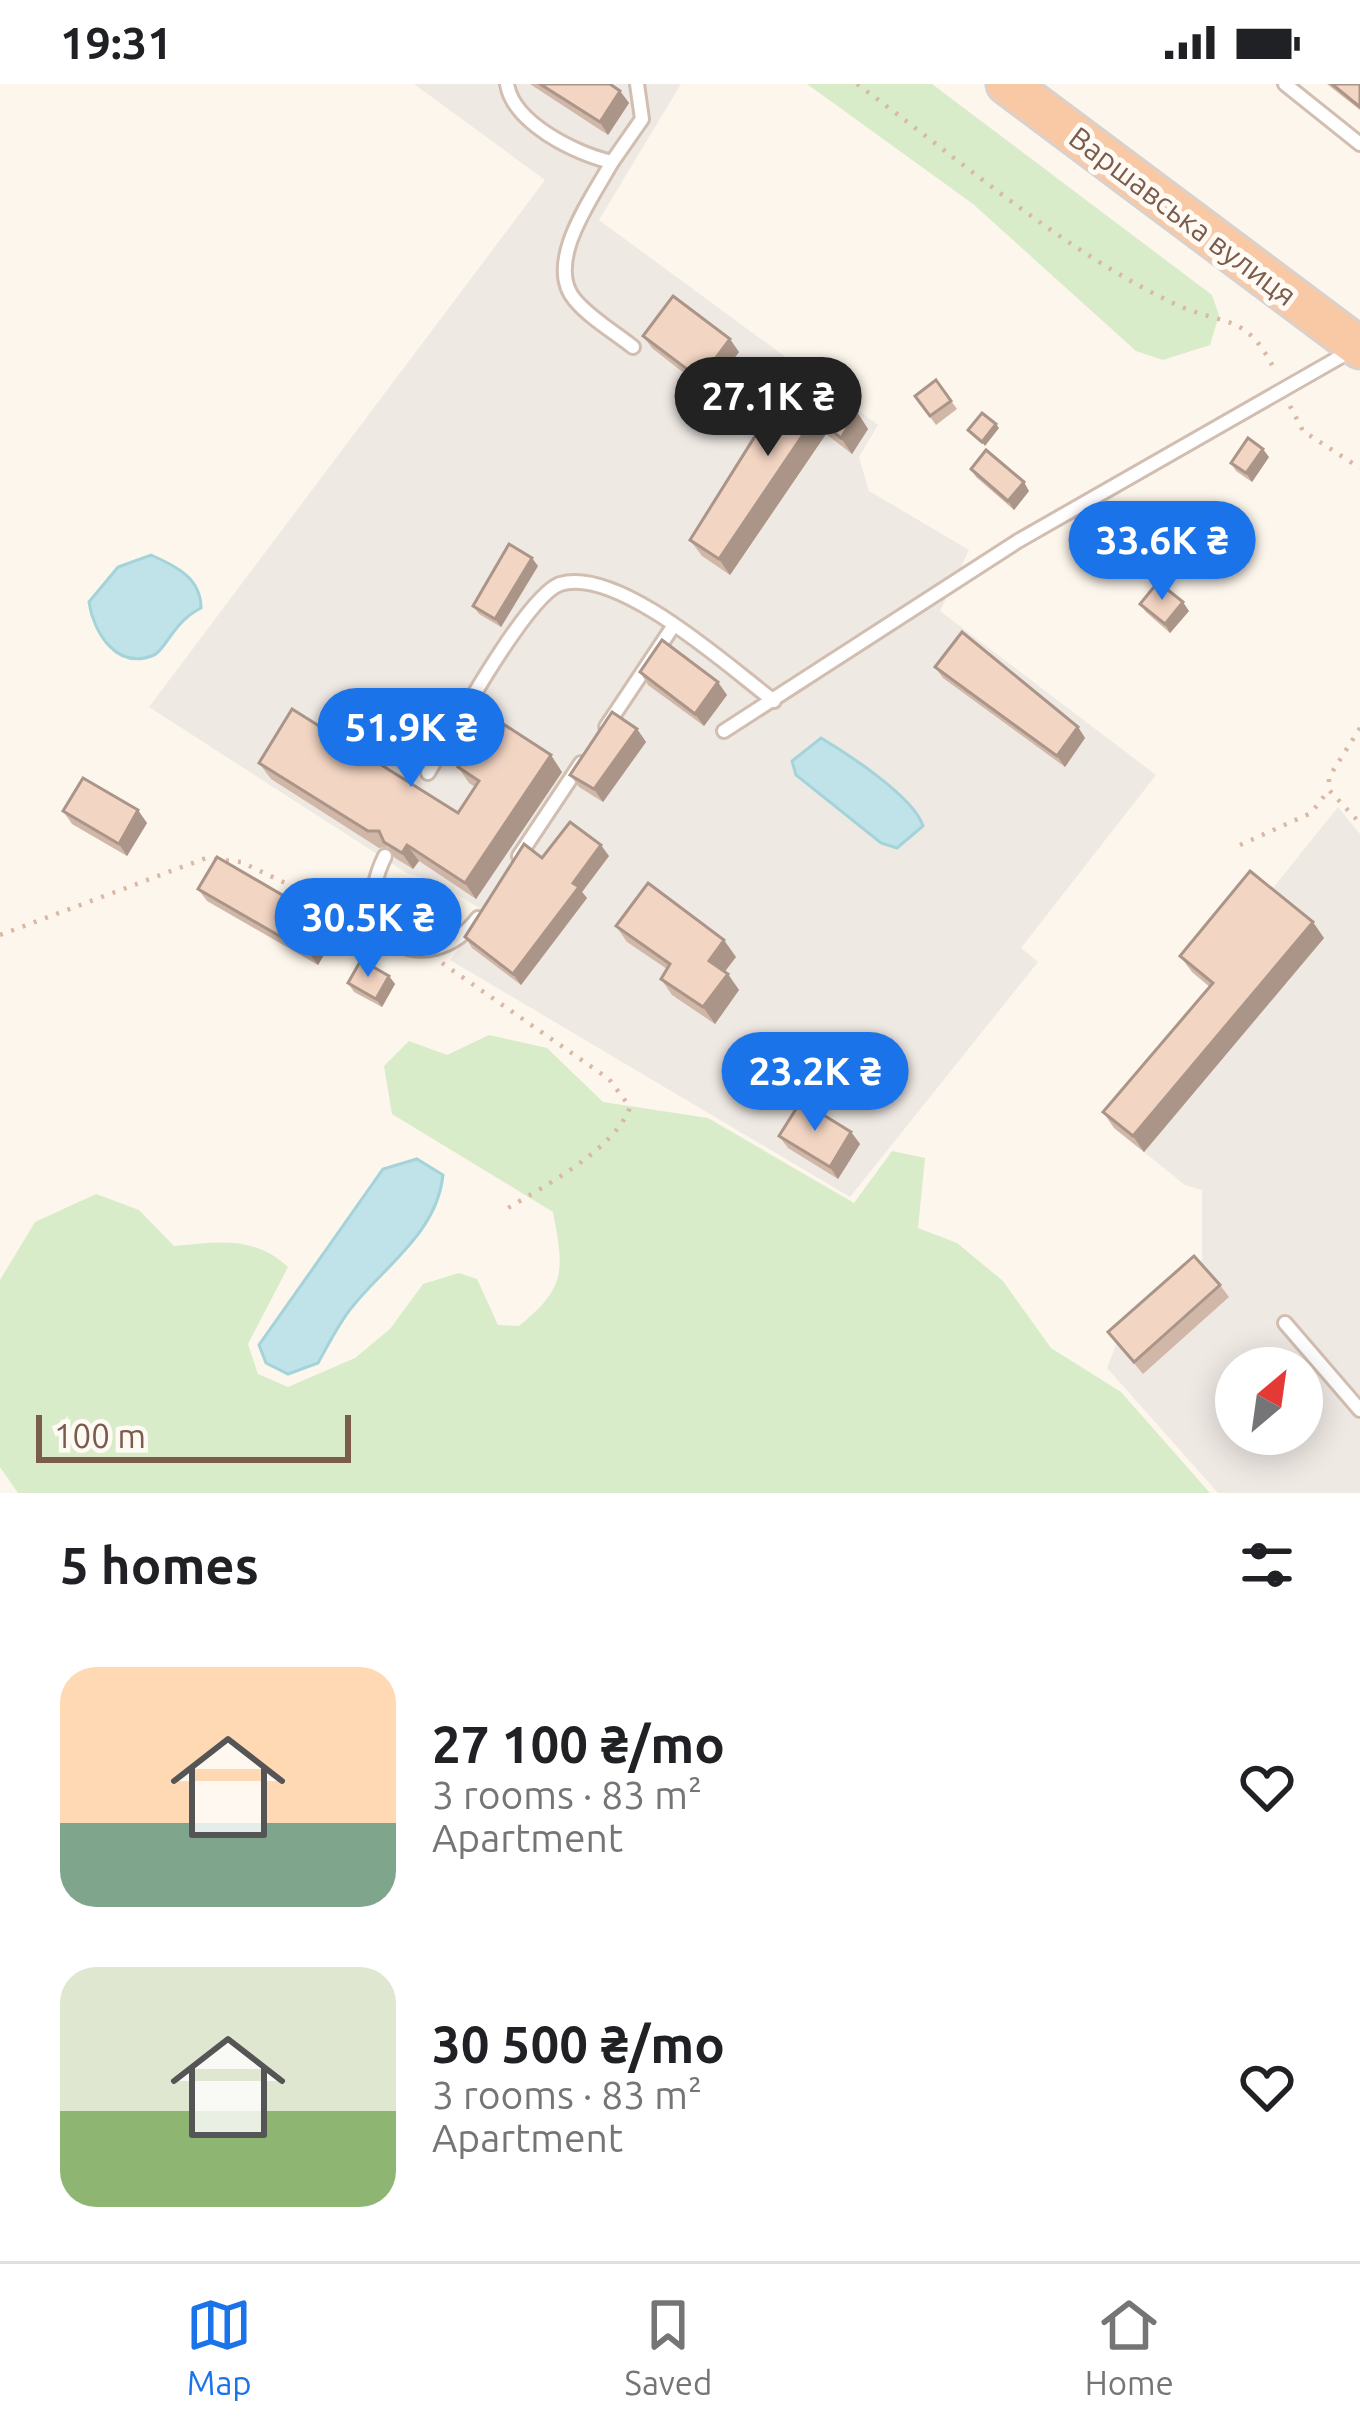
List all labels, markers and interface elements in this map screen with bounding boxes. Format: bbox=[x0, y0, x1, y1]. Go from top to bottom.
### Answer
text: 19:31 bbox=[60, 17, 173, 68]
street label: Варшавська вулиця bbox=[1063, 120, 1303, 312]
pin: 27.1K ₴ bbox=[657, 357, 879, 459]
text: 27.1K ₴ bbox=[702, 374, 834, 417]
pin: 33.6K ₴ bbox=[1051, 501, 1273, 603]
text: 33.6K ₴ bbox=[1096, 518, 1228, 561]
pin: 51.9K ₴ bbox=[300, 688, 522, 790]
text: 51.9K ₴ bbox=[345, 705, 477, 748]
pin: 30.5K ₴ bbox=[257, 878, 479, 980]
text: 30.5K ₴ bbox=[302, 895, 434, 938]
pin: 23.2K ₴ bbox=[704, 1032, 926, 1134]
text: 23.2K ₴ bbox=[749, 1049, 881, 1092]
north arrow bbox=[1215, 1347, 1323, 1455]
map controls bbox=[1215, 1347, 1323, 1455]
scale bar bbox=[36, 1409, 351, 1462]
text: 100 m bbox=[54, 1417, 146, 1454]
icon: filters bbox=[1234, 1532, 1300, 1598]
text: 5 homes bbox=[60, 1536, 259, 1594]
icon: home bbox=[156, 1715, 300, 1859]
text: 27 100 ₴/mo bbox=[432, 1715, 725, 1773]
icon: heart bbox=[1234, 1754, 1300, 1820]
text: 3 rooms · 83 m² bbox=[432, 1773, 702, 1816]
text: Apartment bbox=[432, 1816, 623, 1859]
icon: home bbox=[156, 2015, 300, 2159]
text: 30 500 ₴/mo bbox=[432, 2015, 725, 2073]
icon: heart bbox=[1234, 2054, 1300, 2120]
text: 3 rooms · 83 m² bbox=[432, 2073, 702, 2116]
text: Apartment bbox=[432, 2116, 623, 2159]
tab: Map bbox=[186, 2292, 252, 2401]
tab: Saved bbox=[625, 2292, 712, 2401]
tab: Home bbox=[1085, 2292, 1174, 2401]

